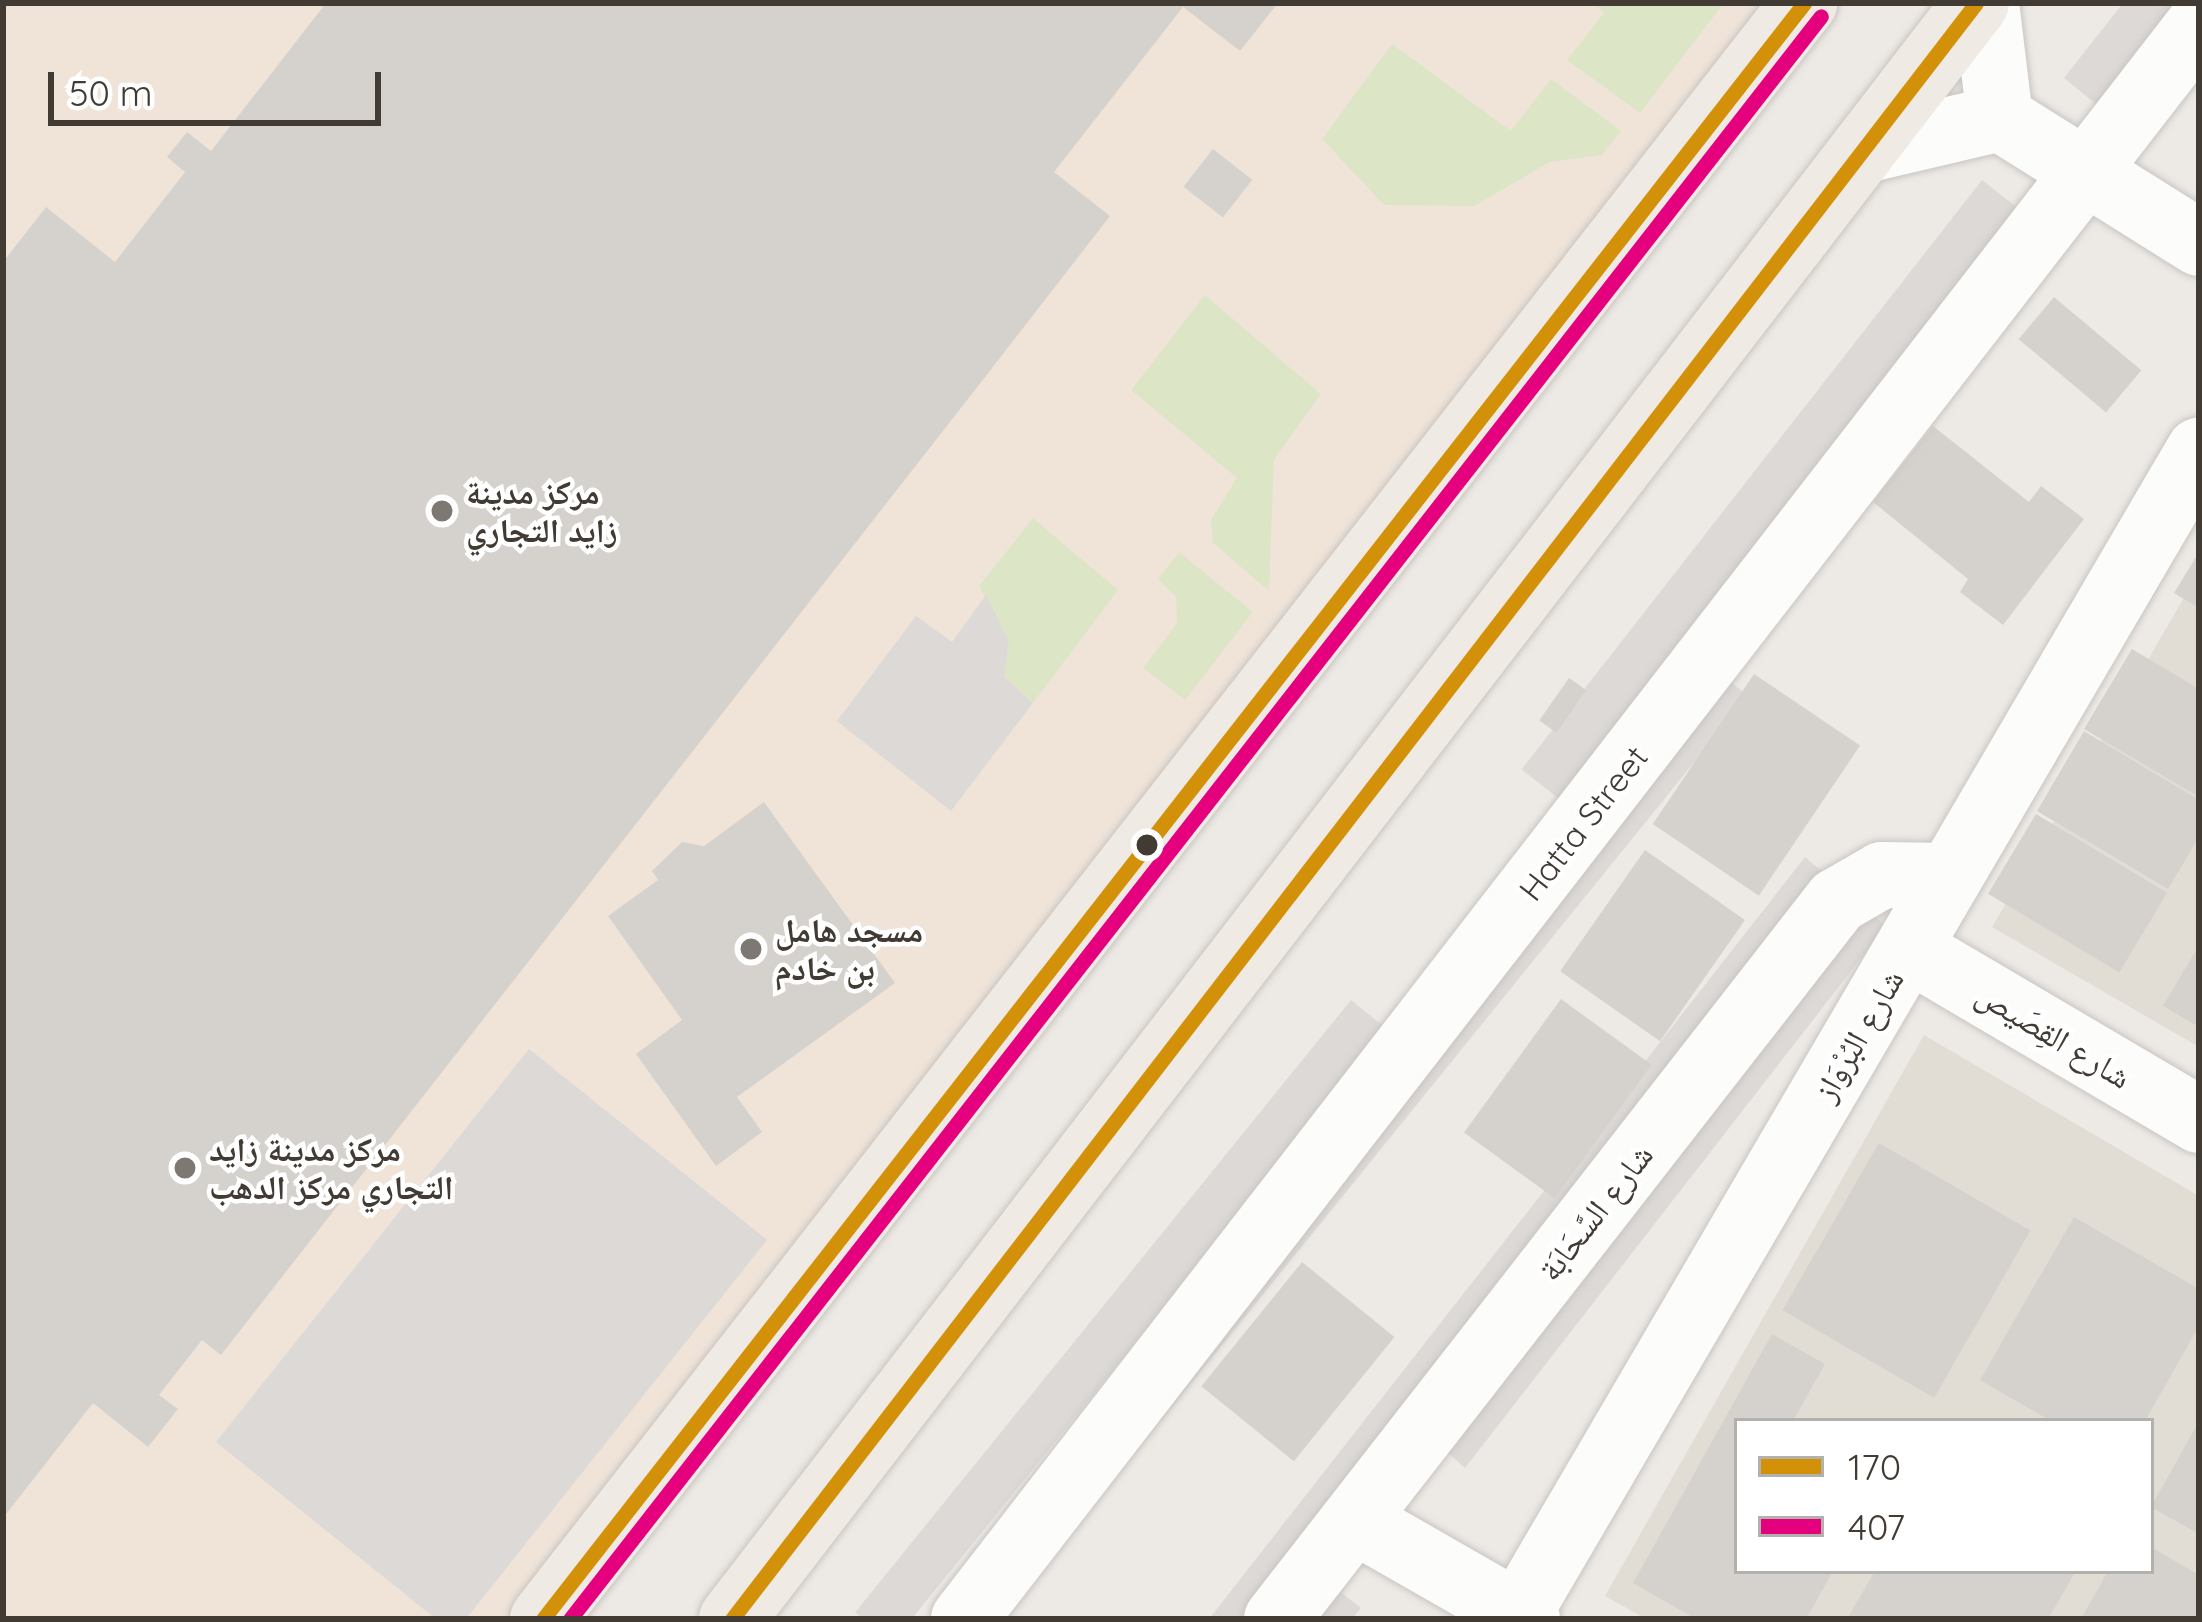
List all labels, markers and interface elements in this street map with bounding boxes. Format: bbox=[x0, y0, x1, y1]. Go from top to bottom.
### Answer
scale bar bbox=[54, 48, 387, 122]
text: 50 m bbox=[69, 70, 153, 115]
place label: مركز مدينة زايد التجاري bbox=[466, 472, 617, 550]
marker: مركز مدينة زايد التجاري bbox=[429, 498, 455, 524]
street label: Hatta Street bbox=[1510, 738, 1656, 908]
unlabelled marker bbox=[1136, 834, 1158, 856]
place label: مسجد هامل بن خادم bbox=[775, 910, 923, 988]
marker: مسجد هامل بن خادم bbox=[738, 936, 764, 962]
street label: شارع البُرْوَاز bbox=[1804, 962, 1912, 1108]
street label: شارع القِصَيص bbox=[1970, 973, 2138, 1097]
place label: مركز مدينة زايد التجاري مركز الدهب bbox=[209, 1129, 453, 1207]
street label: شارع السَّحَابَة bbox=[1529, 1136, 1661, 1288]
marker: مركز مدينة زايد التجاري مركز الدهب bbox=[172, 1155, 198, 1181]
legend bbox=[1734, 1418, 2154, 1574]
text: 170 bbox=[1848, 1444, 1901, 1489]
text: 407 bbox=[1848, 1504, 1905, 1549]

